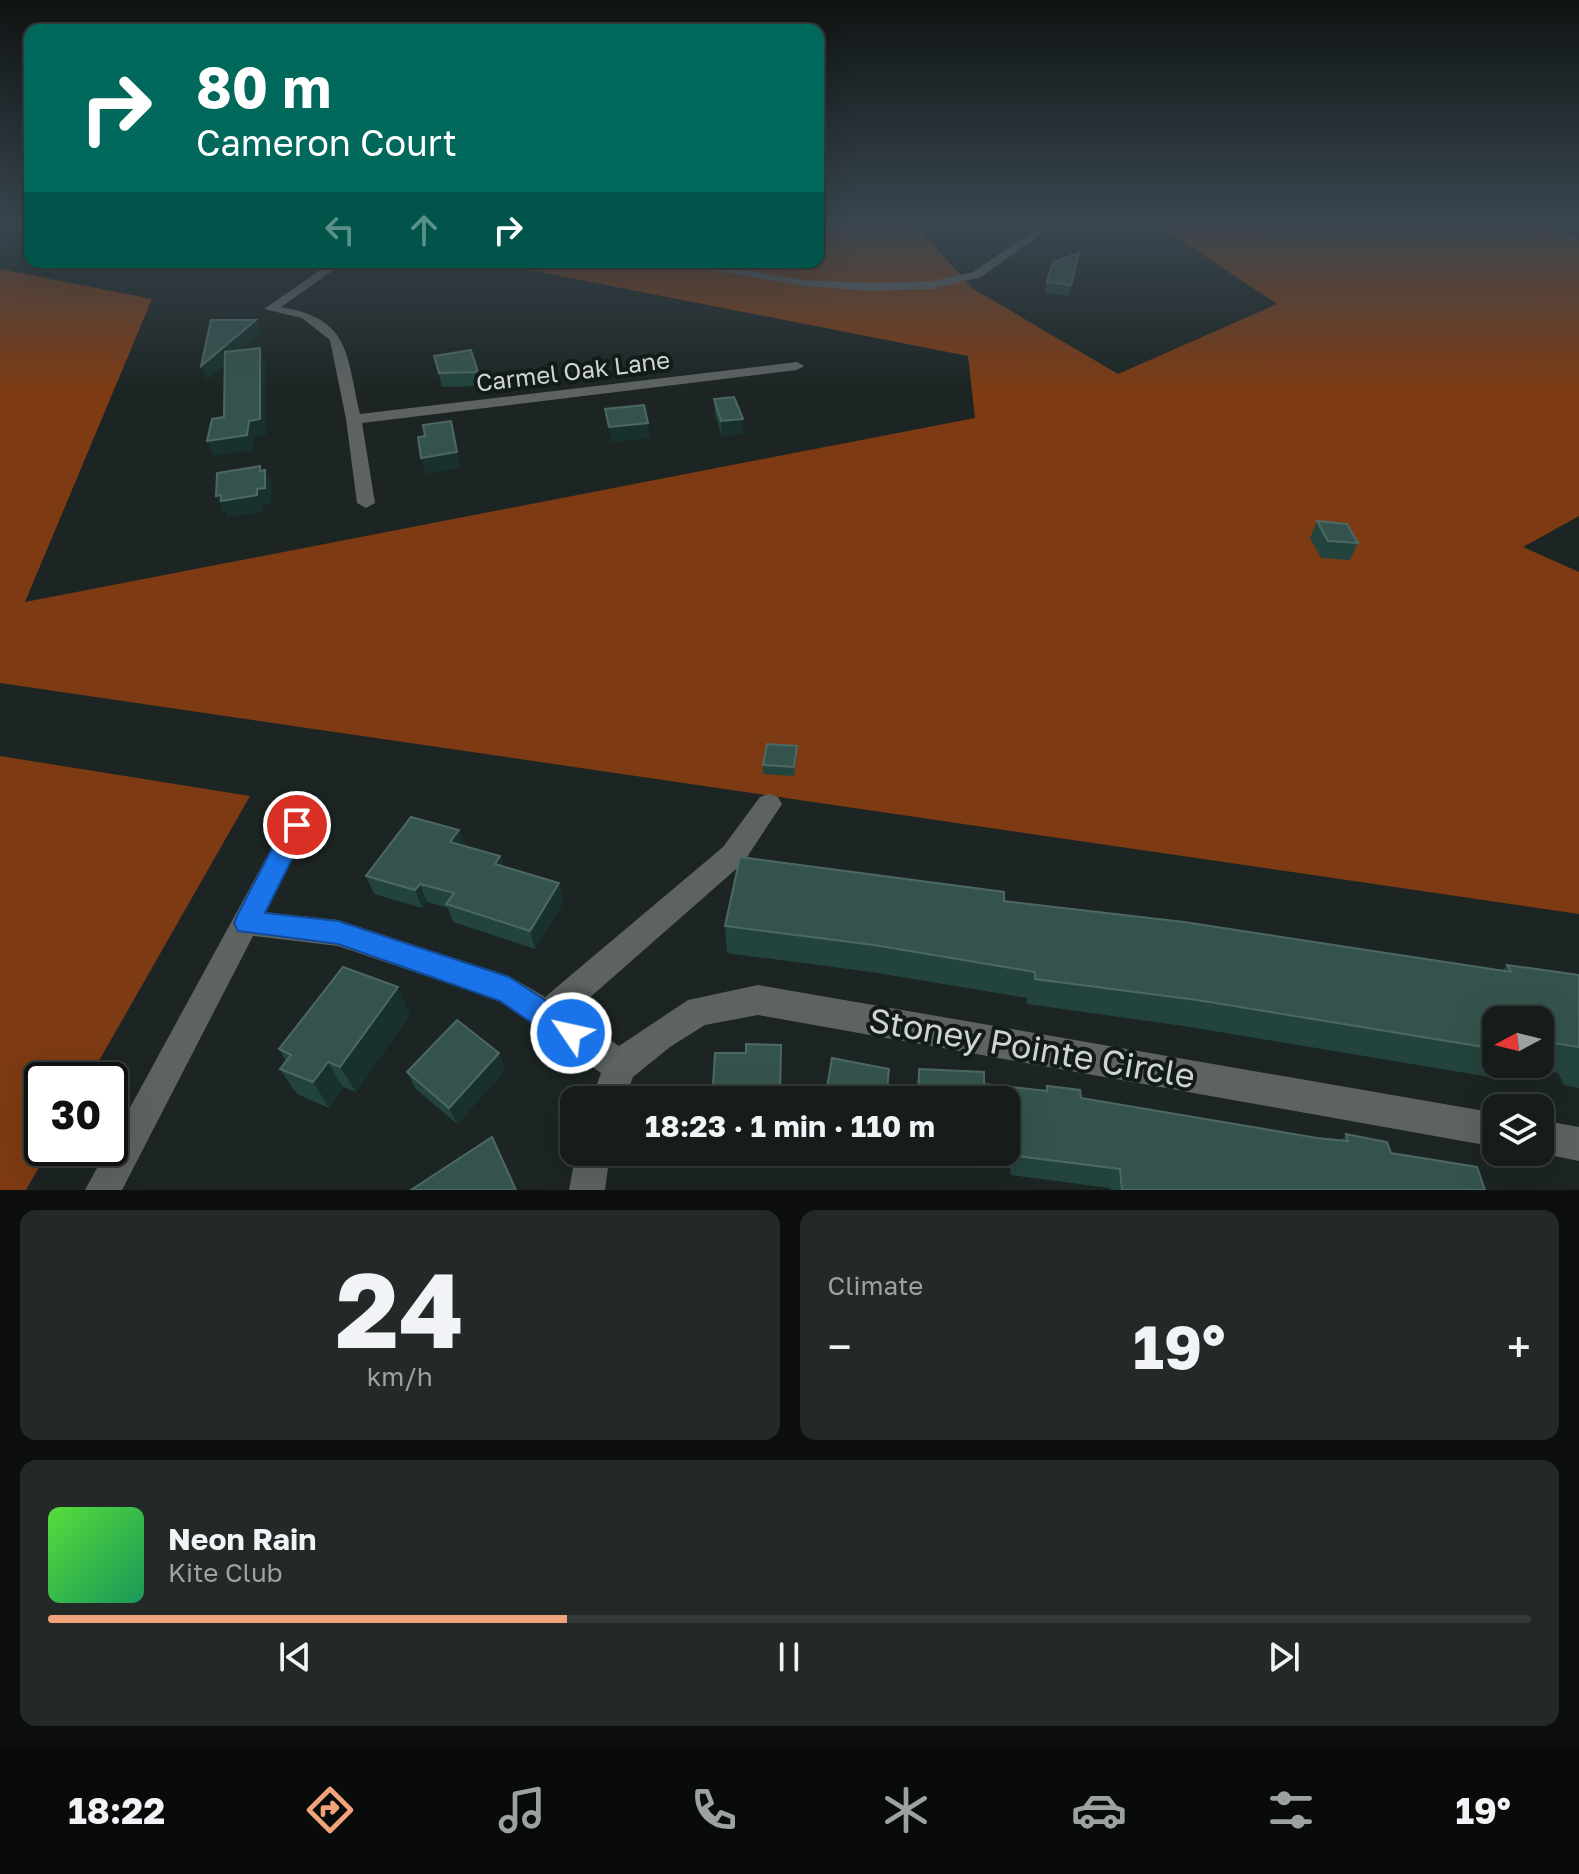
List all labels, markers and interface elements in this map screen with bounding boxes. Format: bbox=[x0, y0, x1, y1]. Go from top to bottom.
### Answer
text: 80 m bbox=[196, 53, 331, 120]
icon: right bbox=[64, 56, 168, 160]
text: Cameron Court bbox=[196, 121, 457, 164]
icon: left bbox=[318, 208, 362, 252]
icon: ahead bbox=[402, 208, 446, 252]
icon: right bbox=[486, 208, 530, 252]
street label: Carmel Oak Lane bbox=[474, 344, 671, 397]
pin bbox=[263, 791, 331, 859]
icon: arrive bbox=[275, 803, 319, 847]
position arrow bbox=[529, 991, 613, 1075]
street label: Stoney Pointe Circle bbox=[866, 999, 1198, 1095]
north arrow bbox=[1482, 1006, 1554, 1078]
map controls bbox=[1482, 1006, 1554, 1166]
speed limit sign: 30 bbox=[24, 1062, 128, 1166]
button: layers bbox=[1482, 1094, 1554, 1166]
text: 18:23 · 1 min · 110 m bbox=[645, 1108, 935, 1144]
text: 24 bbox=[336, 1246, 464, 1371]
text: Climate bbox=[828, 1270, 923, 1301]
text: 19° bbox=[1133, 1310, 1225, 1382]
text: − bbox=[828, 1320, 852, 1373]
text: + bbox=[1507, 1320, 1531, 1373]
text: km/h bbox=[367, 1361, 433, 1392]
text: Neon Rain bbox=[168, 1521, 316, 1557]
text: Kite Club bbox=[168, 1557, 283, 1588]
icon: previous bbox=[273, 1635, 317, 1679]
icon: pause bbox=[767, 1635, 811, 1679]
icon: next bbox=[1262, 1635, 1306, 1679]
icon: directions bbox=[302, 1782, 358, 1838]
icon: music bbox=[494, 1782, 550, 1838]
icon: phone bbox=[686, 1782, 742, 1838]
icon: climate bbox=[878, 1782, 934, 1838]
icon: car bbox=[1071, 1782, 1127, 1838]
icon: filters bbox=[1263, 1782, 1319, 1838]
text: 18:22 bbox=[68, 1789, 165, 1832]
text: 19° bbox=[1455, 1789, 1511, 1832]

